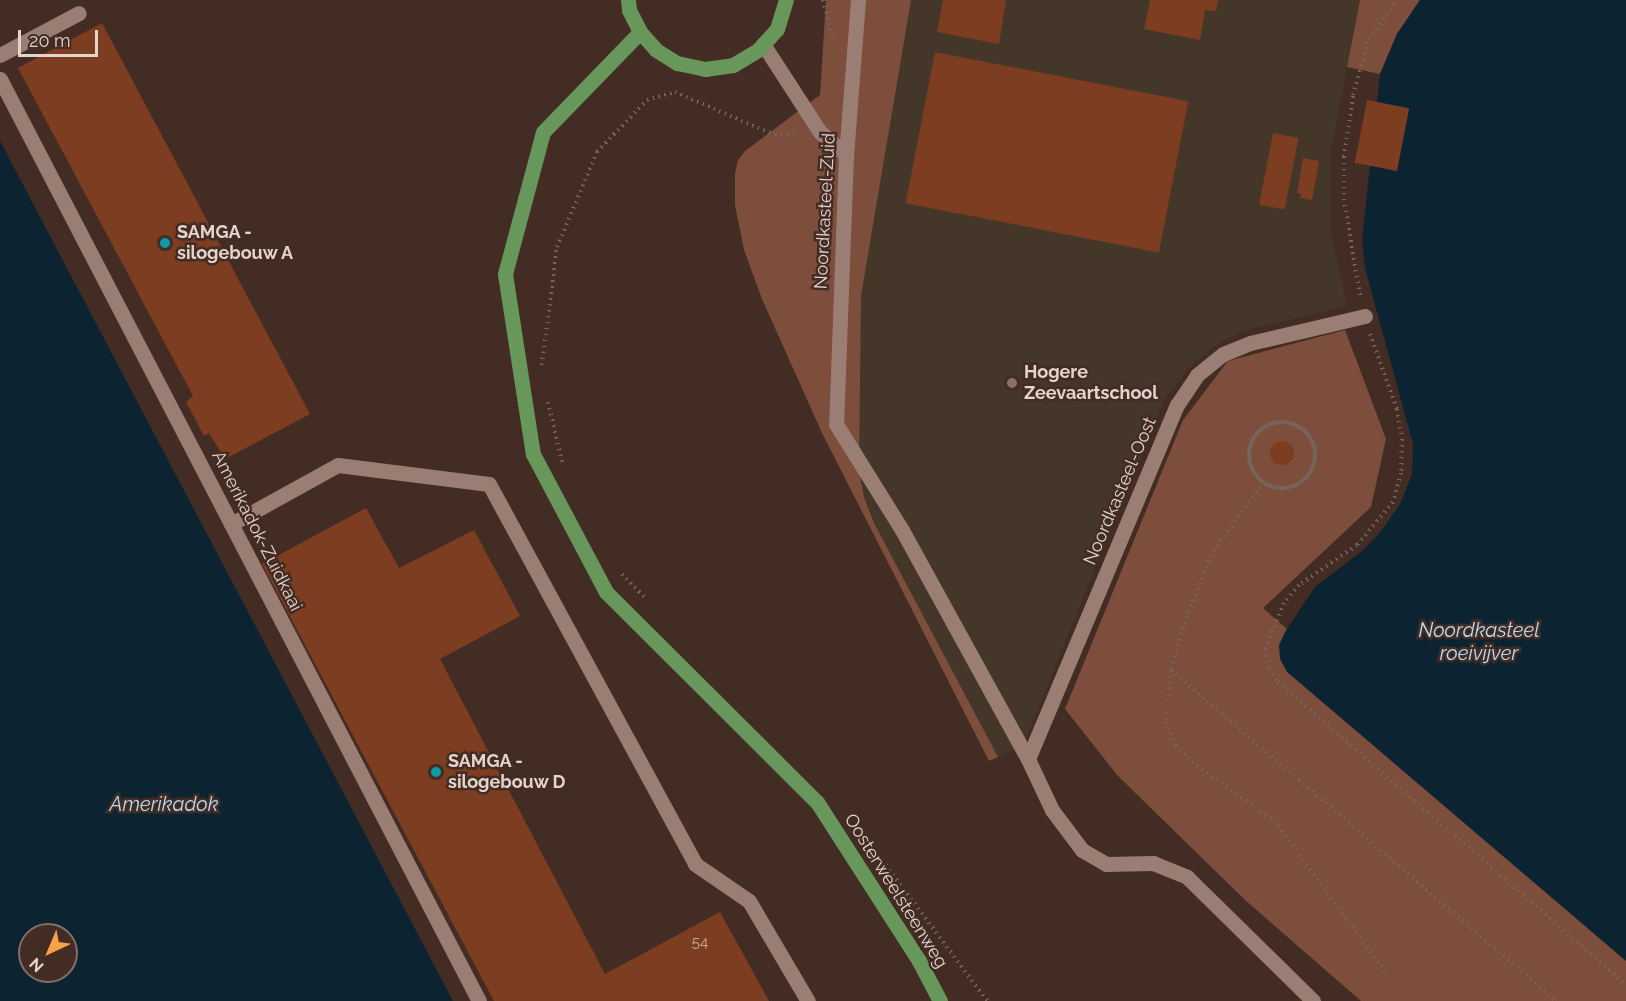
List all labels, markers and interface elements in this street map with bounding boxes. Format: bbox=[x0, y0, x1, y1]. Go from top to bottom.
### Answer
scale bar bbox=[21, 18, 100, 56]
text: 20 m bbox=[29, 30, 71, 51]
street label: Noordkasteel-Zuid bbox=[810, 132, 840, 290]
place label: SAMGA - silogebouw A bbox=[177, 222, 294, 264]
marker: SAMGA - silogebouw A bbox=[158, 236, 172, 250]
place label: Hogere Zeevaartschool bbox=[1024, 362, 1158, 404]
marker: Hogere Zeevaartschool bbox=[1005, 376, 1019, 390]
street label: Noordkasteel-Oost bbox=[1079, 414, 1161, 568]
street label: Amerikadok-Zuidkaai bbox=[207, 447, 307, 615]
water label: Noordkasteel roeivijver bbox=[1419, 619, 1539, 666]
place label: SAMGA - silogebouw D bbox=[448, 751, 566, 794]
marker: SAMGA - silogebouw D bbox=[429, 765, 443, 779]
water label: Amerikadok bbox=[109, 792, 219, 816]
street label: Oosterweelsteenweg bbox=[840, 810, 952, 972]
north arrow bbox=[18, 923, 78, 983]
house number: 54 bbox=[692, 934, 708, 952]
text: N bbox=[26, 954, 48, 976]

